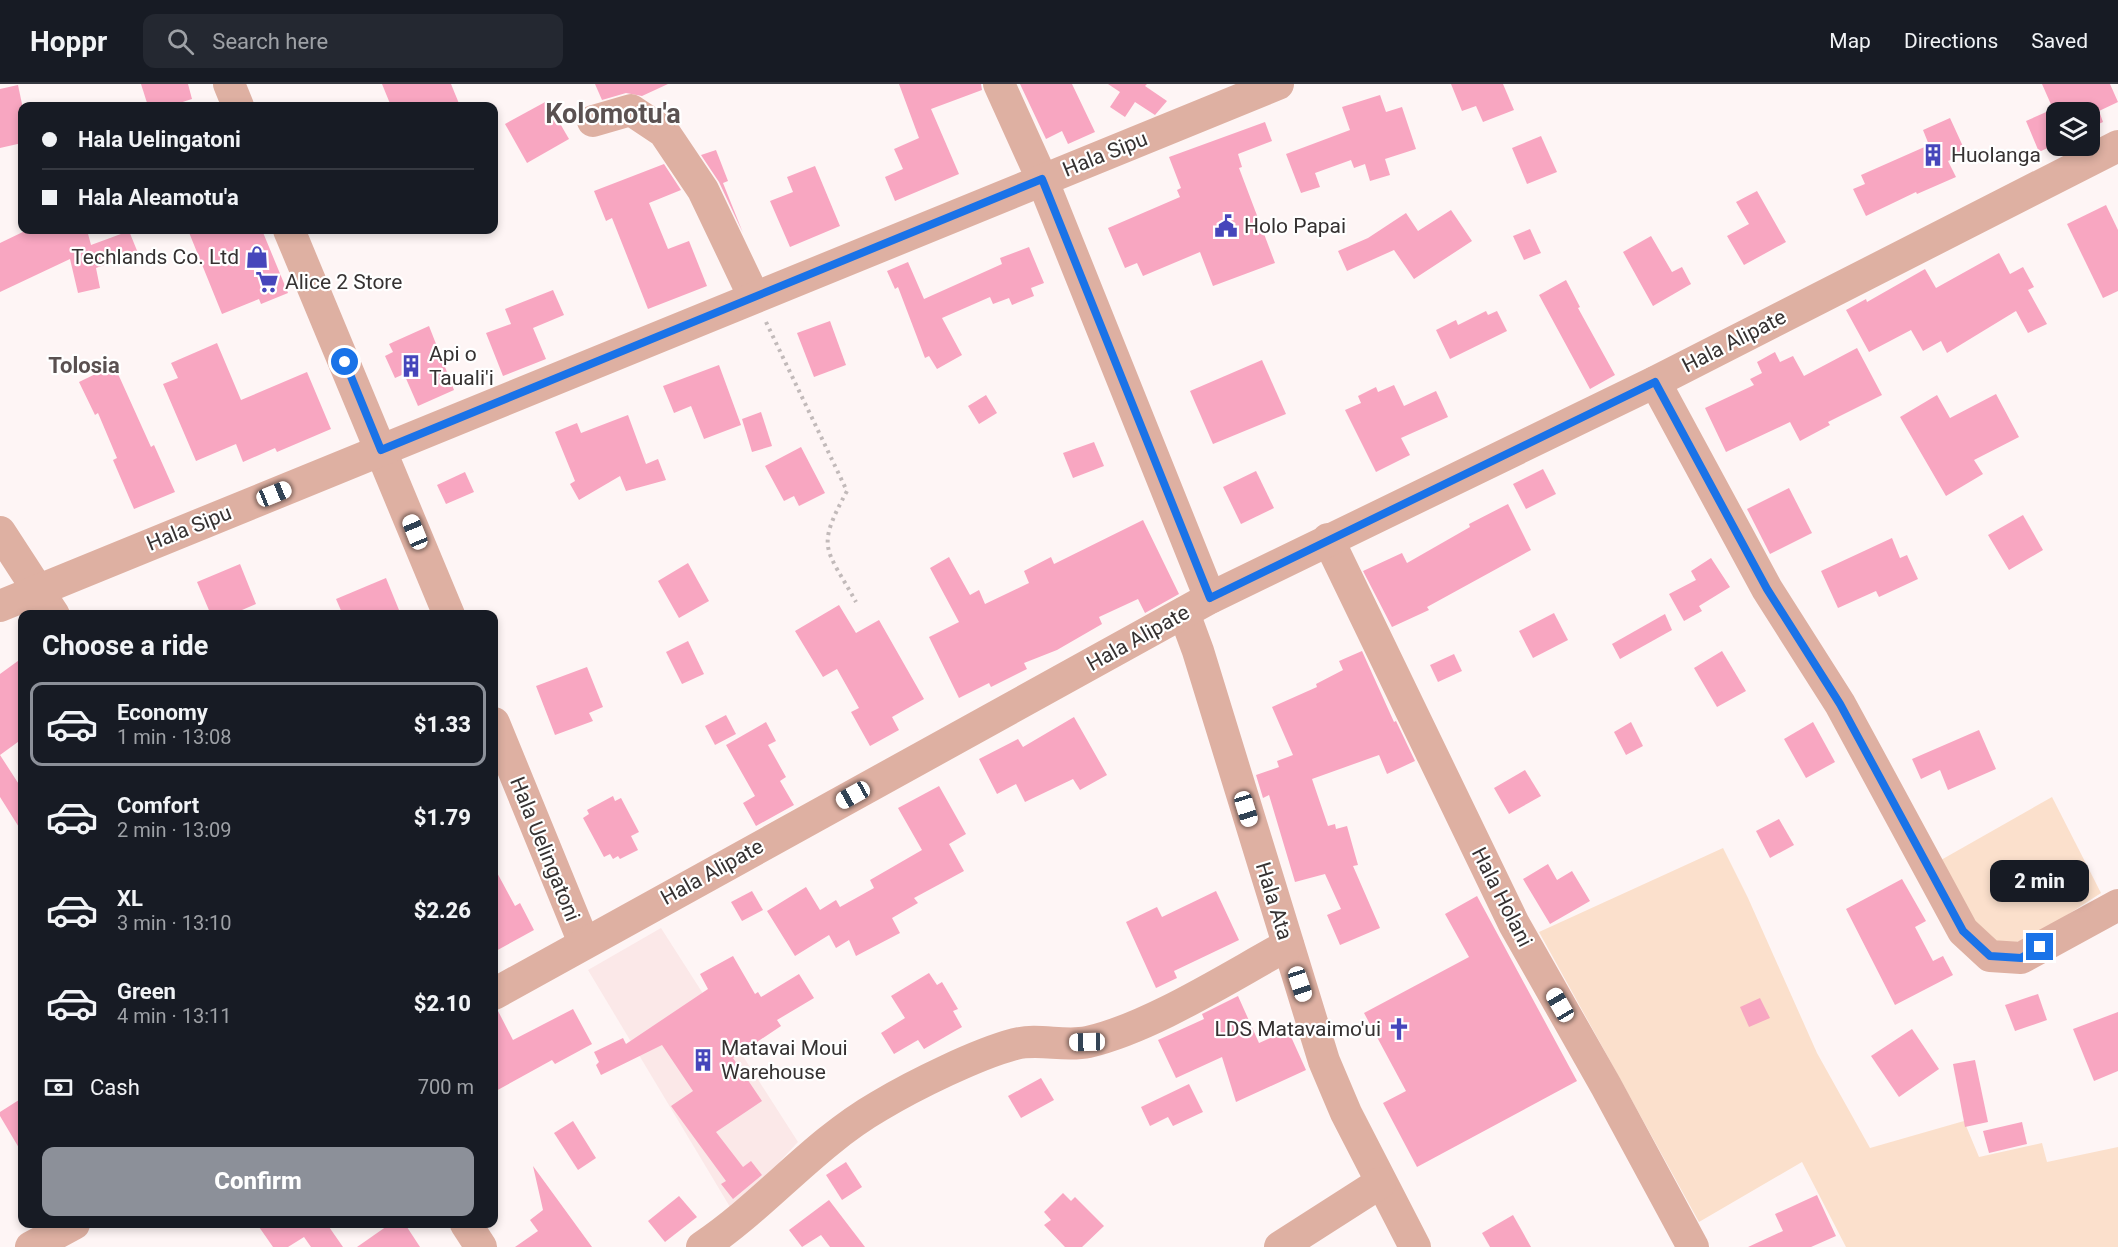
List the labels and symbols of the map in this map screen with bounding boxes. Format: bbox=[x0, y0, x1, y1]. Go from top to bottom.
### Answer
district label: Kolomotu'a bbox=[545, 98, 681, 130]
street label: Hala Sipu bbox=[1059, 126, 1151, 182]
building icon: Huolanga bbox=[1920, 142, 1946, 168]
place label: Huolanga bbox=[1951, 143, 2041, 167]
public building icon: Holo Papai bbox=[1213, 213, 1239, 239]
place label: Holo Papai bbox=[1244, 214, 1346, 238]
shop icon: Techlands Co. Ltd bbox=[244, 244, 270, 270]
place label: Techlands Co. Ltd bbox=[71, 245, 239, 269]
supermarket icon: Alice 2 Store bbox=[254, 269, 280, 295]
place label: Alice 2 Store bbox=[285, 270, 402, 294]
street label: Hala Alipate bbox=[1678, 305, 1790, 377]
place label: Api o Tauali'i bbox=[429, 342, 494, 390]
route start bbox=[331, 348, 358, 375]
district label: Tolosia bbox=[48, 353, 120, 378]
building icon: Api o Tauali'i bbox=[398, 353, 424, 379]
car bbox=[254, 479, 294, 509]
street label: Hala Sipu bbox=[143, 500, 235, 556]
car bbox=[400, 512, 430, 552]
street label: Hala Alipate bbox=[1083, 600, 1193, 676]
street label: Hala Uelingatoni bbox=[505, 773, 585, 925]
car bbox=[833, 778, 873, 812]
car bbox=[1232, 789, 1260, 829]
street label: Hala Alipate bbox=[657, 834, 767, 910]
street label: Hala Holani bbox=[1467, 843, 1537, 951]
street label: Hala Ata bbox=[1251, 859, 1297, 943]
callout: 2 min bbox=[1990, 860, 2090, 902]
route end bbox=[2026, 933, 2053, 960]
car bbox=[1286, 964, 1314, 1004]
car bbox=[1543, 985, 1577, 1025]
church icon: LDS Matavaimo'ui bbox=[1386, 1016, 1412, 1042]
place label: LDS Matavaimo'ui bbox=[1214, 1017, 1381, 1041]
car bbox=[1069, 1033, 1105, 1051]
place label: Matavai Moui Warehouse bbox=[721, 1036, 848, 1084]
building icon: Matavai Moui Warehouse bbox=[690, 1047, 716, 1073]

